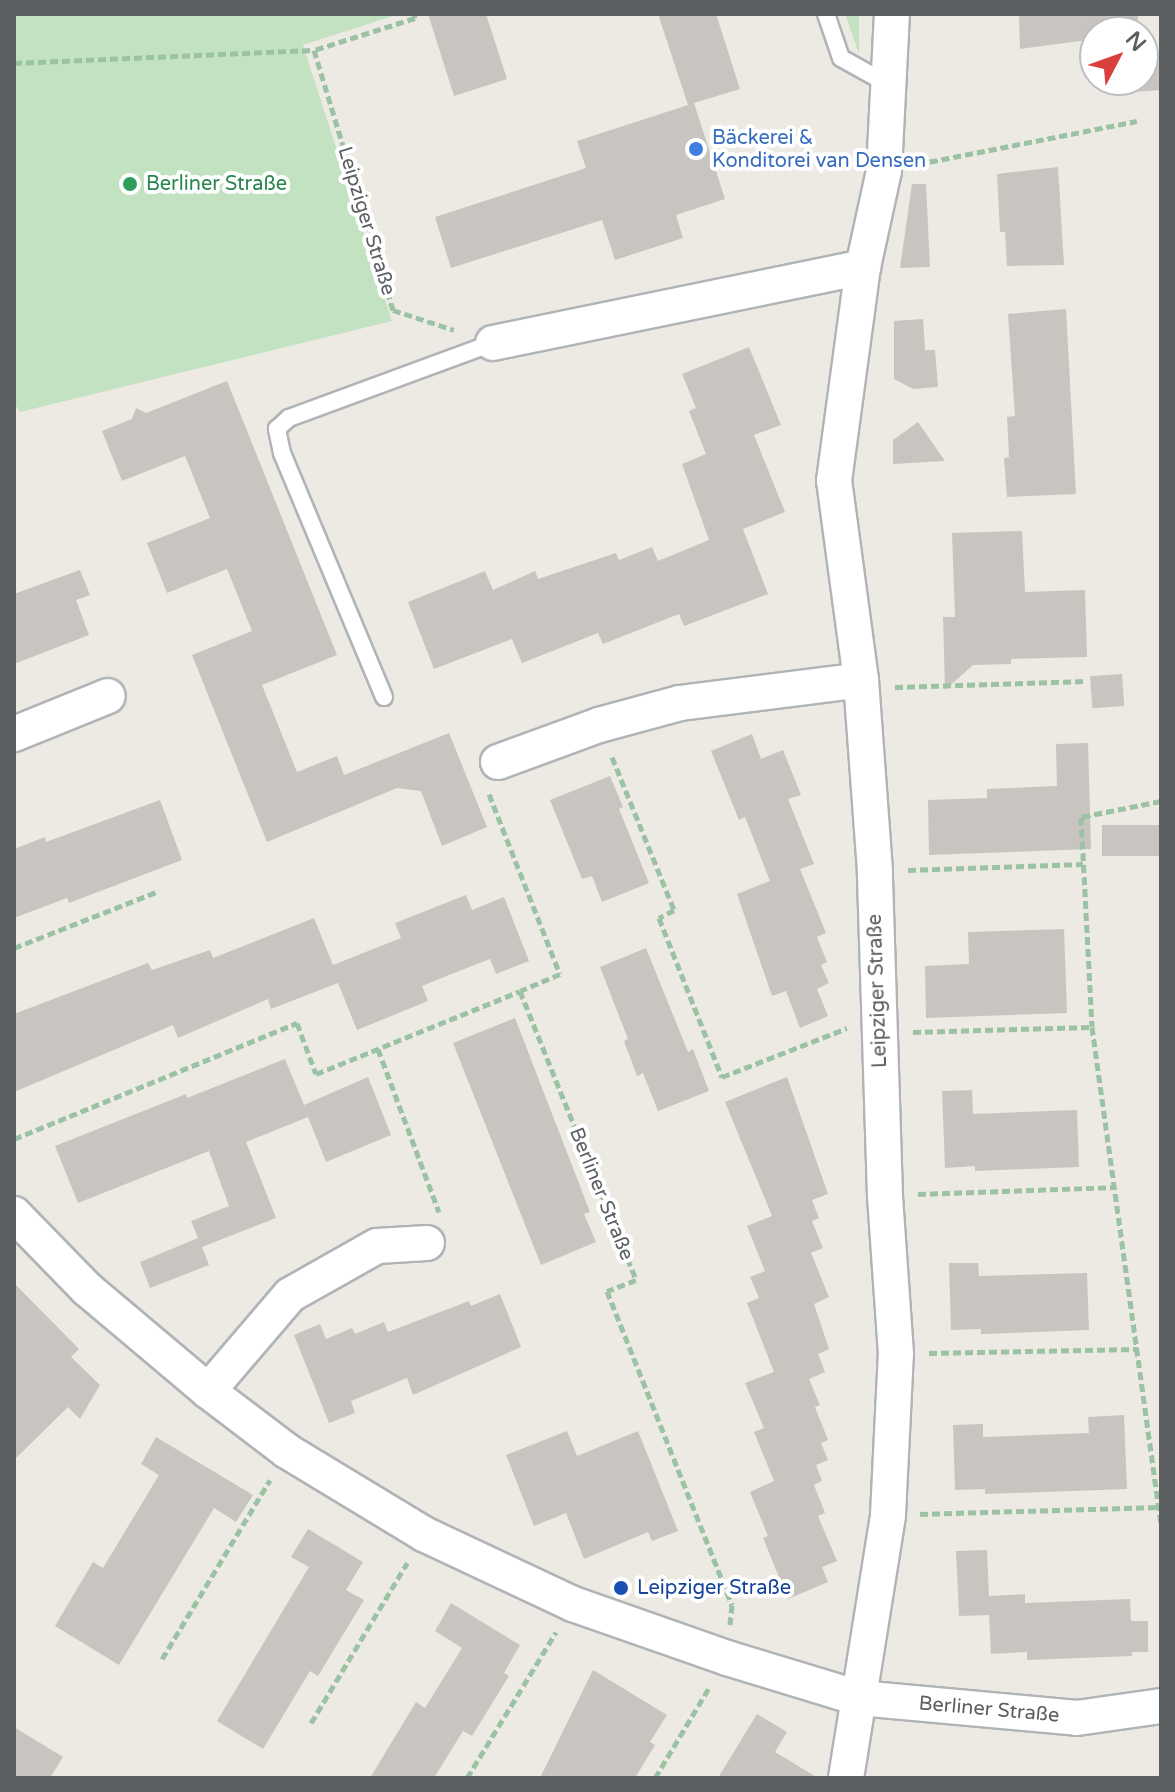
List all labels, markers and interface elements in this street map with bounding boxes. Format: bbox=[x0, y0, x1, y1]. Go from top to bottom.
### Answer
north arrow bbox=[1079, 16, 1159, 96]
text: N bbox=[1120, 26, 1151, 57]
place label: Bäckerei & Konditorei van Densen bbox=[712, 126, 926, 173]
marker: Bäckerei & Konditorei van Densen bbox=[687, 140, 705, 158]
street label: Leipziger Straße bbox=[332, 144, 400, 298]
place label: Berliner Straße bbox=[146, 172, 287, 196]
marker: Berliner Straße bbox=[121, 175, 139, 193]
street label: Leipziger Straße bbox=[863, 914, 893, 1068]
street label: Berliner Straße bbox=[563, 1124, 639, 1264]
place label: Leipziger Straße bbox=[637, 1576, 791, 1600]
marker: Leipziger Straße bbox=[612, 1579, 630, 1597]
street label: Berliner Straße bbox=[918, 1692, 1060, 1728]

